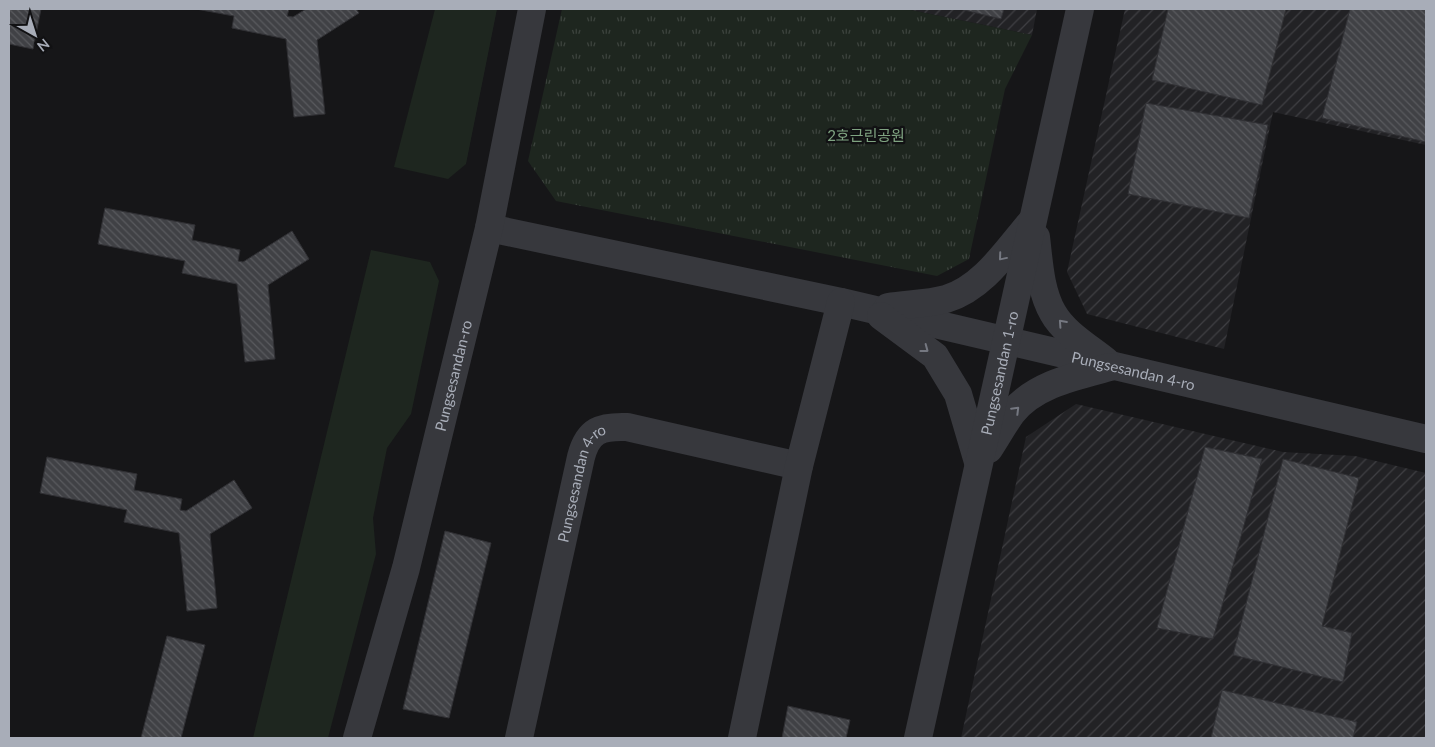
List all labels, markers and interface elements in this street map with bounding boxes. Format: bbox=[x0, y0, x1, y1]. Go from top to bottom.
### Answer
north arrow bbox=[10, 10, 60, 60]
text: N bbox=[34, 35, 53, 55]
park label: 2호근린공원 bbox=[827, 126, 905, 144]
one-way arrow bbox=[998, 251, 1007, 260]
street label: Pungsesandan 1-ro bbox=[977, 309, 1022, 437]
street label: Pungsesandan-ro bbox=[431, 318, 475, 433]
one-way arrow bbox=[1059, 320, 1068, 329]
one-way arrow bbox=[919, 343, 928, 351]
street label: Pungsesandan 4-ro bbox=[1070, 347, 1197, 394]
one-way arrow bbox=[1010, 407, 1019, 416]
street label: Pungsesandan 4-ro bbox=[553, 420, 608, 544]

